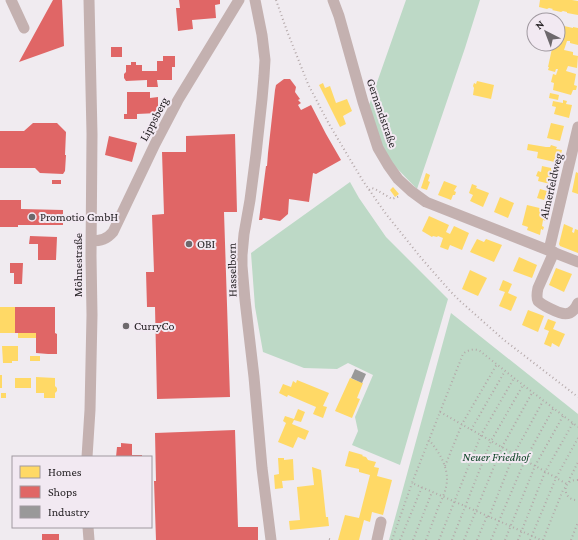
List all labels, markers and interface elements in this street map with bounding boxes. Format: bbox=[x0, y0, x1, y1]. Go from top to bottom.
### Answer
north arrow bbox=[526, 12, 566, 52]
text: N bbox=[533, 17, 546, 32]
street label: Gernandstraße bbox=[364, 77, 400, 149]
street label: Lippsberg bbox=[137, 95, 171, 143]
street label: Almerfeldweg bbox=[537, 152, 565, 220]
place label: Promotio GmbH bbox=[40, 210, 118, 224]
marker: Promotio GmbH bbox=[27, 212, 37, 222]
street label: Möhnestraße bbox=[71, 233, 85, 297]
place label: OBI bbox=[197, 237, 216, 251]
marker: OBI bbox=[184, 239, 194, 249]
street label: Hasselborn bbox=[225, 242, 239, 297]
place label: CurryCo bbox=[134, 319, 174, 333]
marker: CurryCo bbox=[121, 321, 131, 331]
park label: Neuer Friedhof bbox=[463, 450, 531, 464]
legend bbox=[12, 456, 152, 528]
text: Homes bbox=[48, 465, 82, 479]
text: Shops bbox=[48, 485, 77, 499]
text: Industry bbox=[48, 505, 90, 519]

